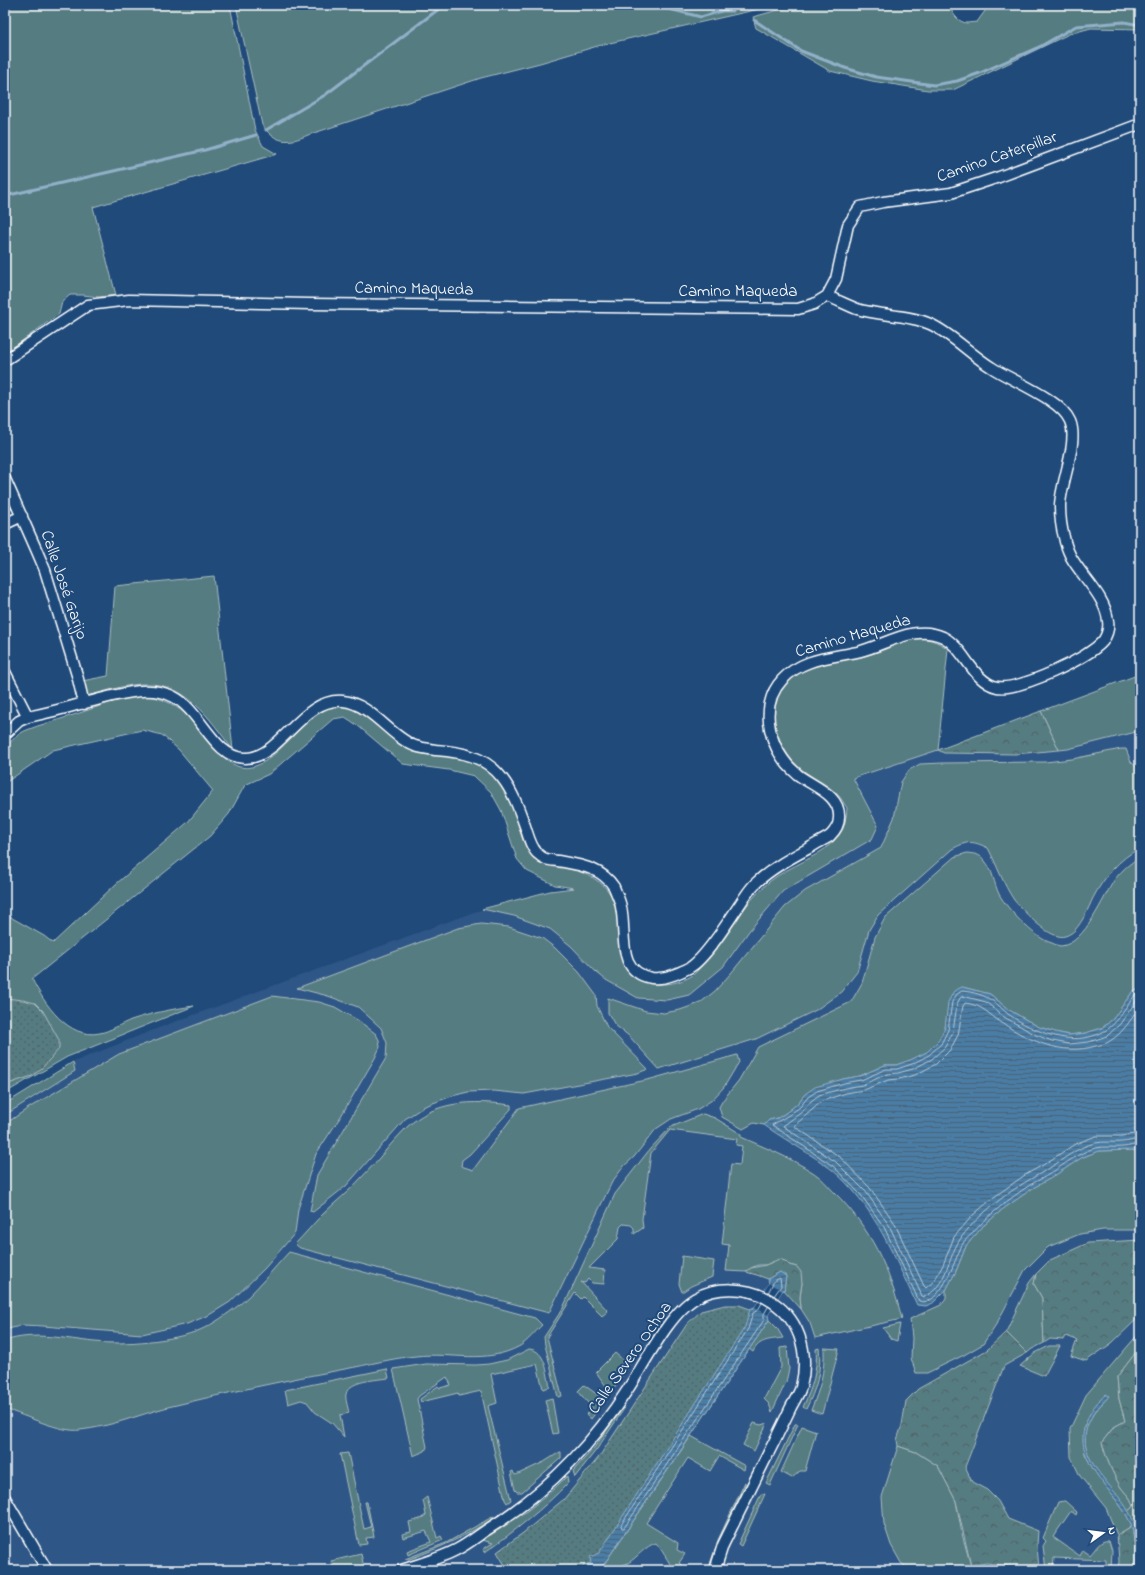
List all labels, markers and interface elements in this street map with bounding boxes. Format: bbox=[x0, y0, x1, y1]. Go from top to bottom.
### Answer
street label: Camino Caterpillar bbox=[933, 124, 1061, 189]
street label: Camino Maqueda bbox=[354, 275, 474, 303]
street label: Camino Maqueda bbox=[679, 279, 797, 304]
street label: Calle José Garijo bbox=[34, 527, 94, 643]
street label: Camino Maqueda bbox=[792, 608, 914, 664]
street label: Calle Severo Ochoa bbox=[582, 1297, 678, 1419]
north arrow bbox=[1083, 1513, 1123, 1553]
text: N bbox=[1103, 1525, 1120, 1536]

